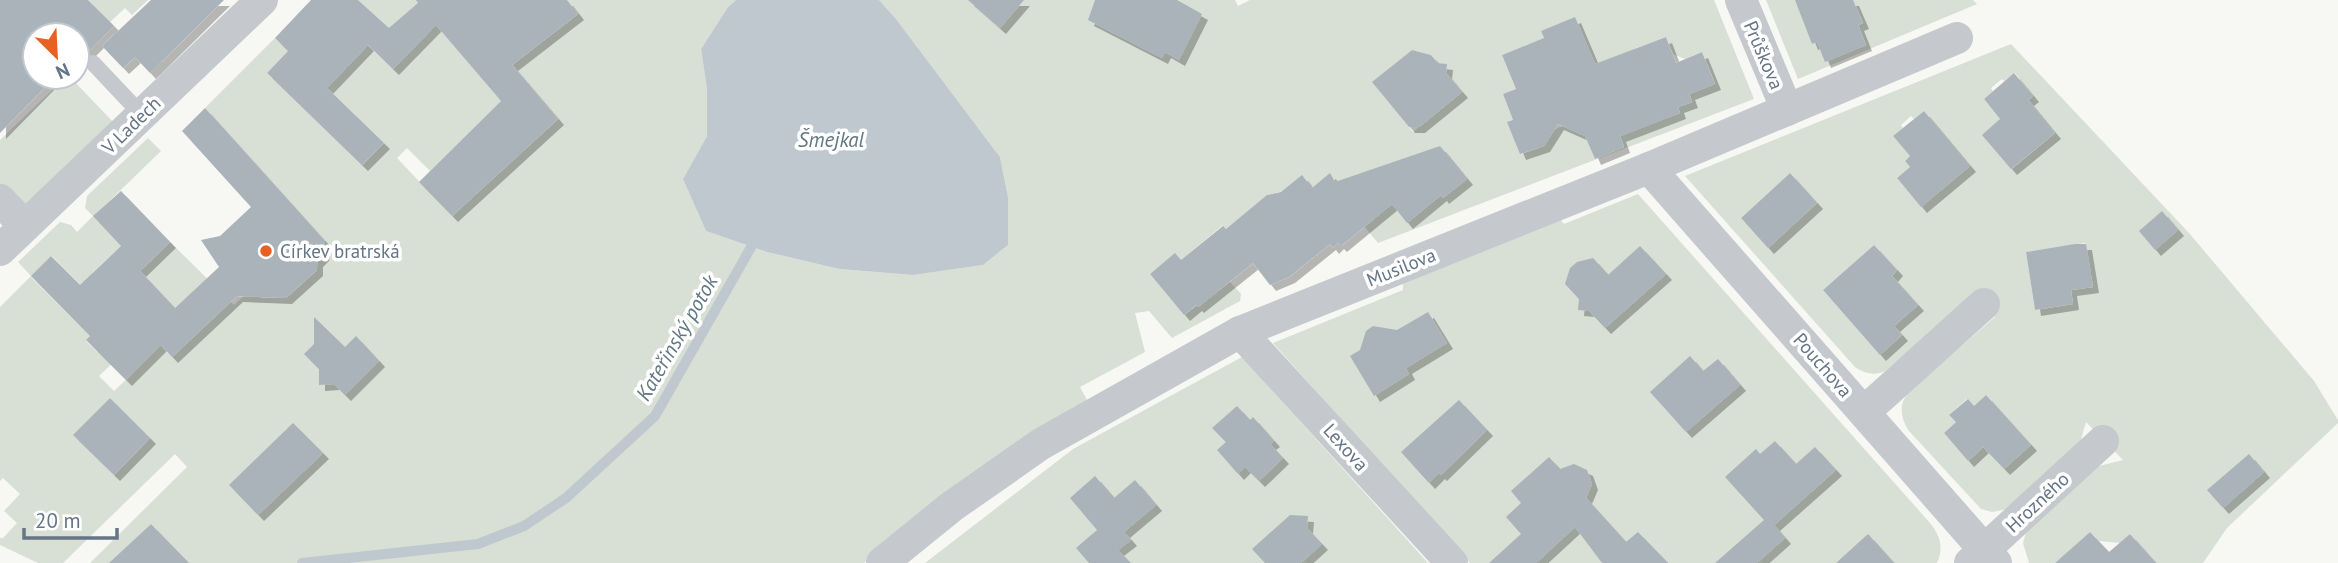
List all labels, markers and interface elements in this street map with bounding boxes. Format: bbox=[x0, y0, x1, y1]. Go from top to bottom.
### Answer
street label: Průškova bbox=[1739, 17, 1789, 93]
north arrow bbox=[21, 21, 91, 91]
text: N bbox=[52, 58, 73, 85]
street label: V Ladech bbox=[96, 91, 166, 160]
water label: Šmejkal bbox=[798, 126, 865, 153]
place label: Církev bratrská bbox=[280, 239, 400, 263]
street label: Musilova bbox=[1363, 242, 1439, 292]
marker: Církev bratrská bbox=[258, 243, 274, 259]
water label: Kateřinský potok bbox=[630, 269, 724, 406]
street label: Pouchova bbox=[1788, 328, 1858, 402]
street label: Lexova bbox=[1318, 418, 1374, 476]
street label: Hrozného bbox=[2000, 467, 2074, 537]
scale bar bbox=[24, 496, 117, 540]
text: 20 m bbox=[35, 507, 81, 534]

